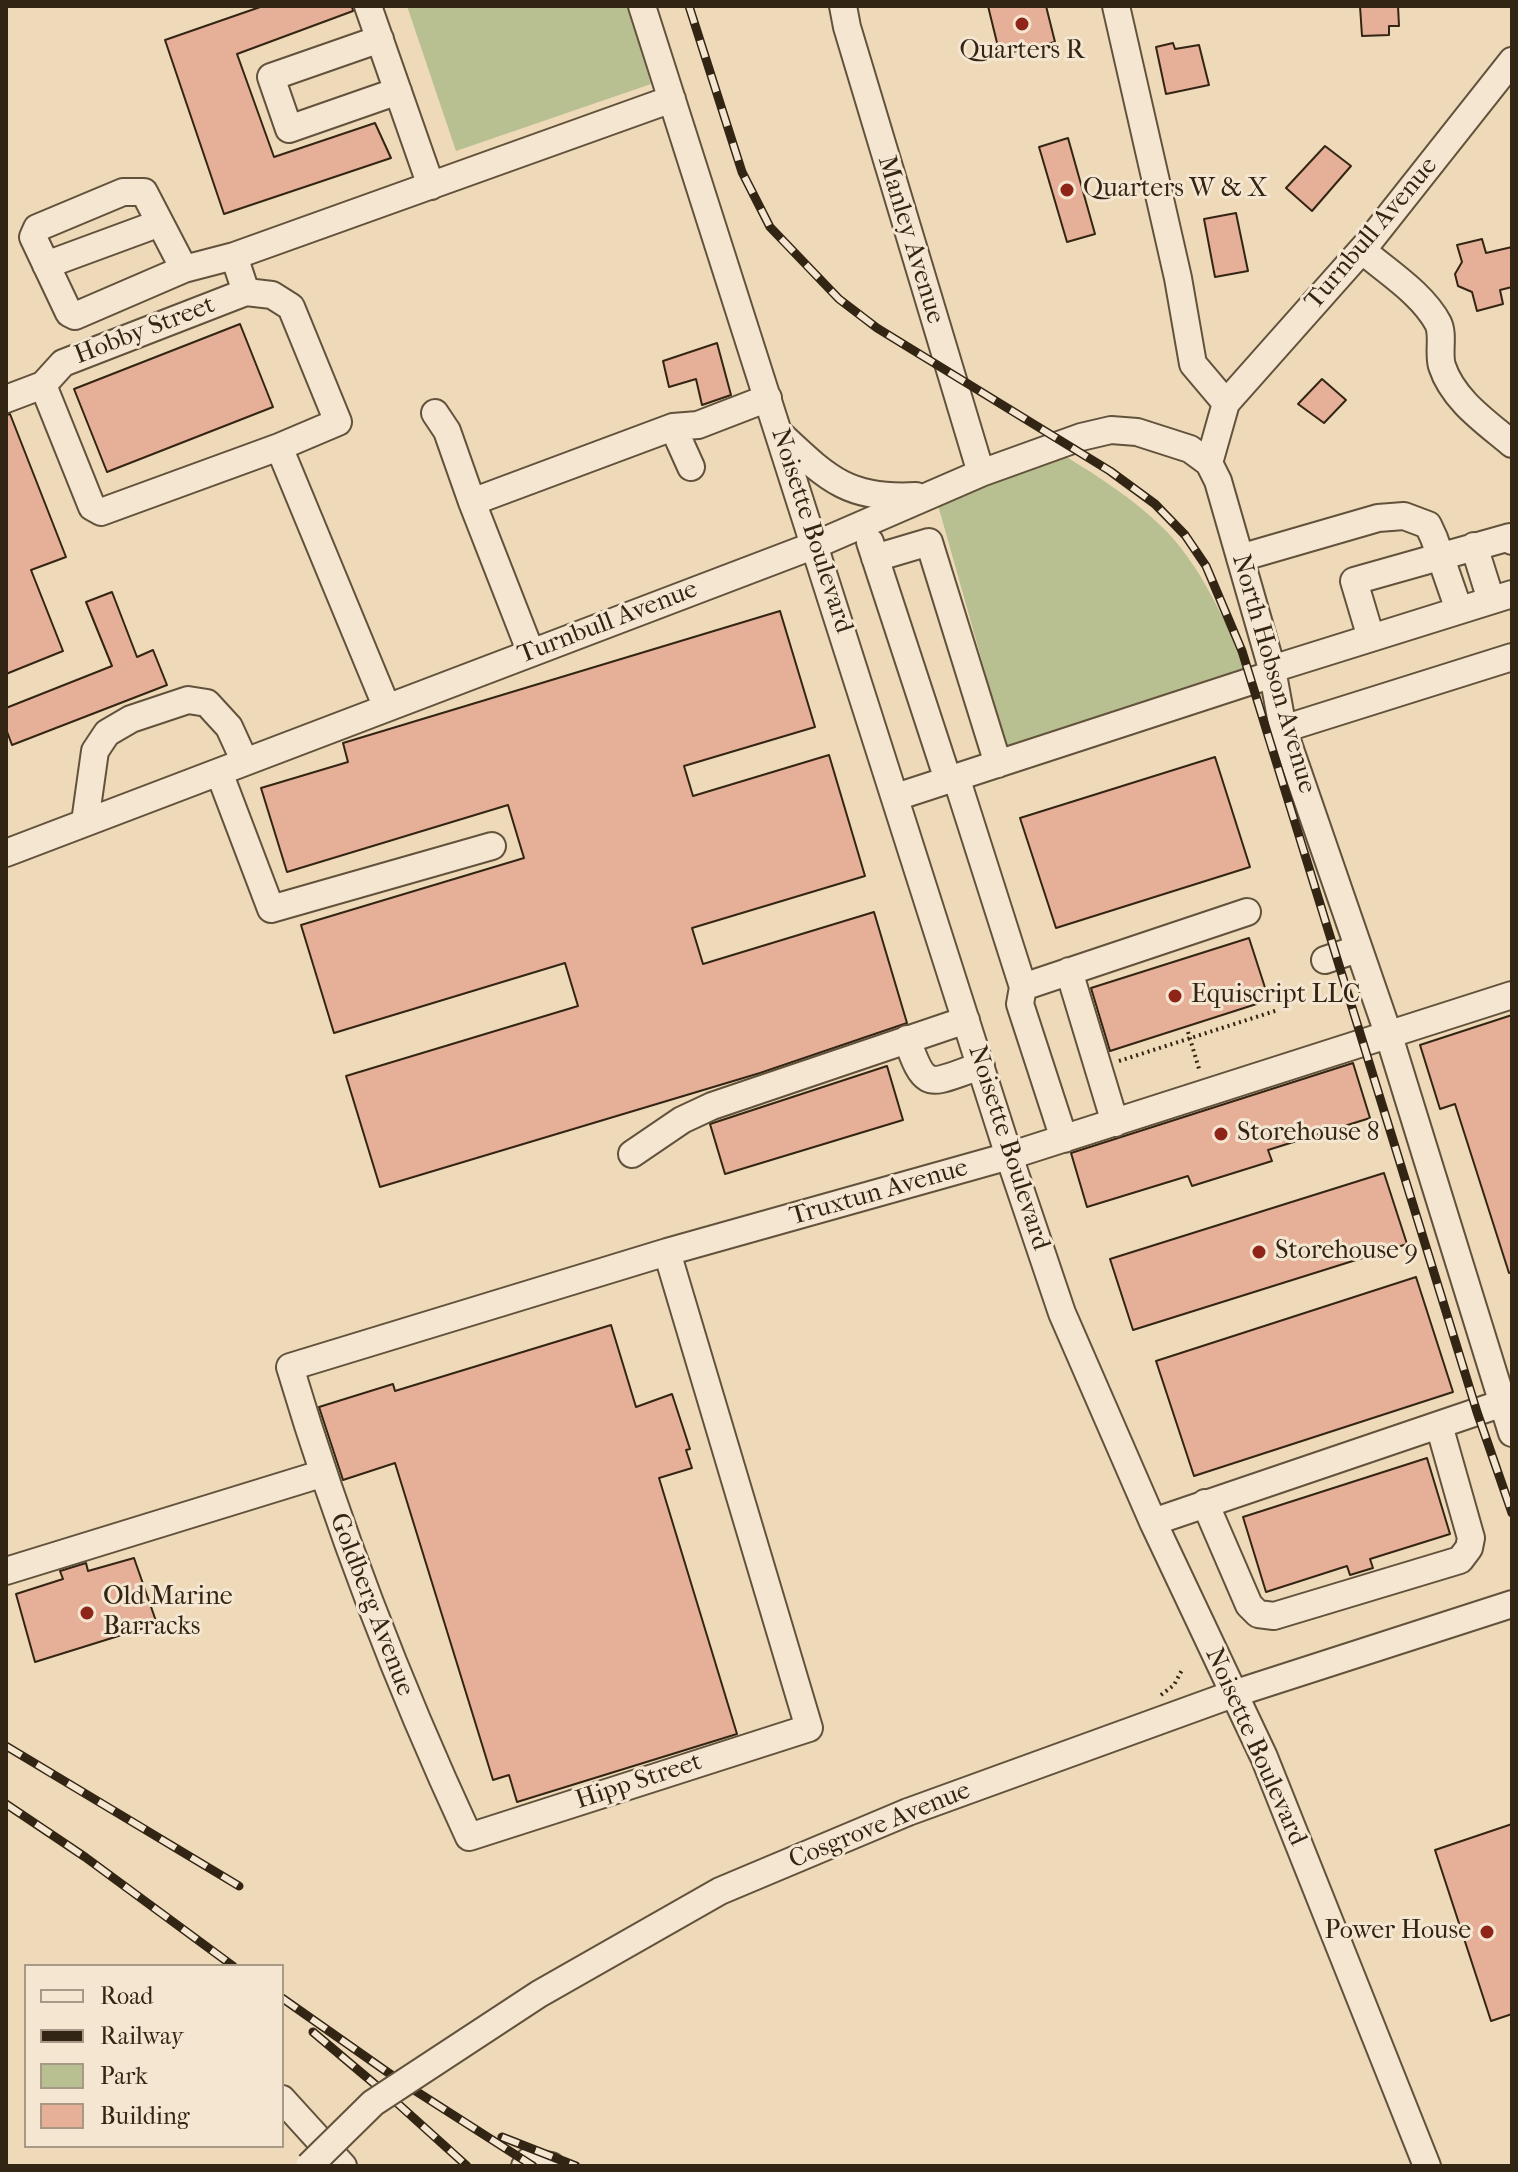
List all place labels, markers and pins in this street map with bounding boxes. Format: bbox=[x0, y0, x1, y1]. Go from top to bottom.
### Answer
marker: Quarters R bbox=[1013, 15, 1031, 33]
place label: Quarters R bbox=[959, 36, 1085, 68]
place label: Quarters W & X bbox=[1083, 174, 1268, 206]
marker: Quarters W & X bbox=[1058, 181, 1076, 199]
place label: Equiscript LLC bbox=[1191, 980, 1360, 1012]
marker: Equiscript LLC bbox=[1166, 987, 1184, 1005]
place label: Storehouse 8 bbox=[1237, 1118, 1380, 1150]
marker: Storehouse 8 bbox=[1212, 1125, 1230, 1143]
place label: Storehouse 9 bbox=[1275, 1236, 1418, 1268]
marker: Storehouse 9 bbox=[1250, 1243, 1268, 1261]
place label: Old Marine Barracks bbox=[103, 1582, 233, 1644]
marker: Old Marine Barracks bbox=[78, 1604, 96, 1622]
place label: Power House bbox=[1325, 1916, 1471, 1948]
marker: Power House bbox=[1478, 1923, 1496, 1941]

